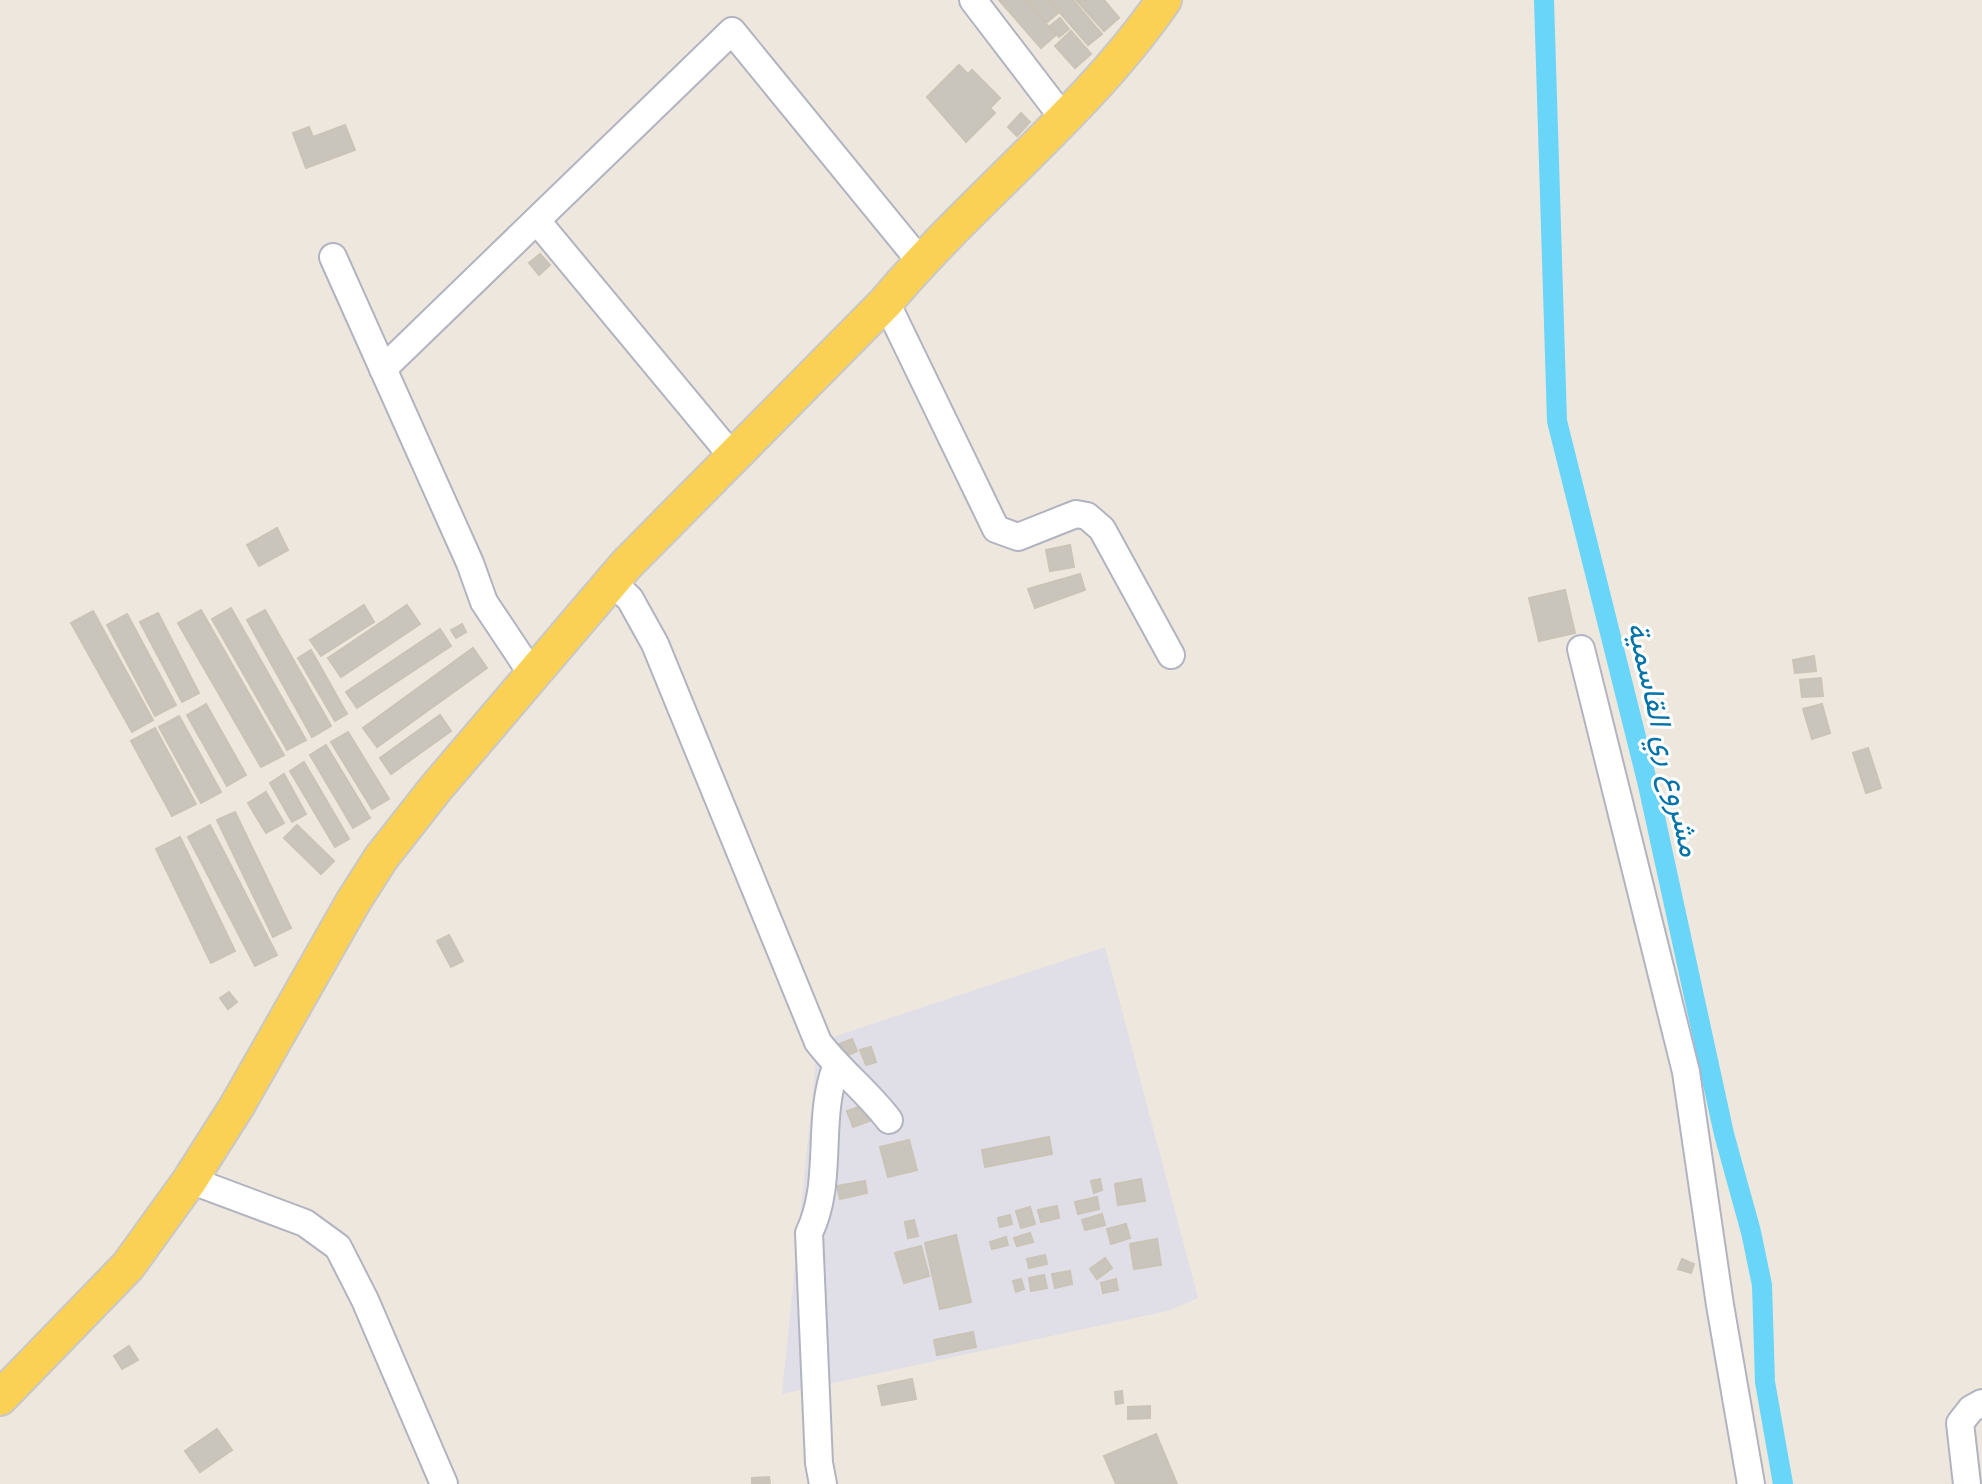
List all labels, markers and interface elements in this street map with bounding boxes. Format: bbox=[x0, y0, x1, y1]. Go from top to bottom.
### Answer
water label: مشروع ري القاسمية bbox=[1614, 617, 1713, 862]

